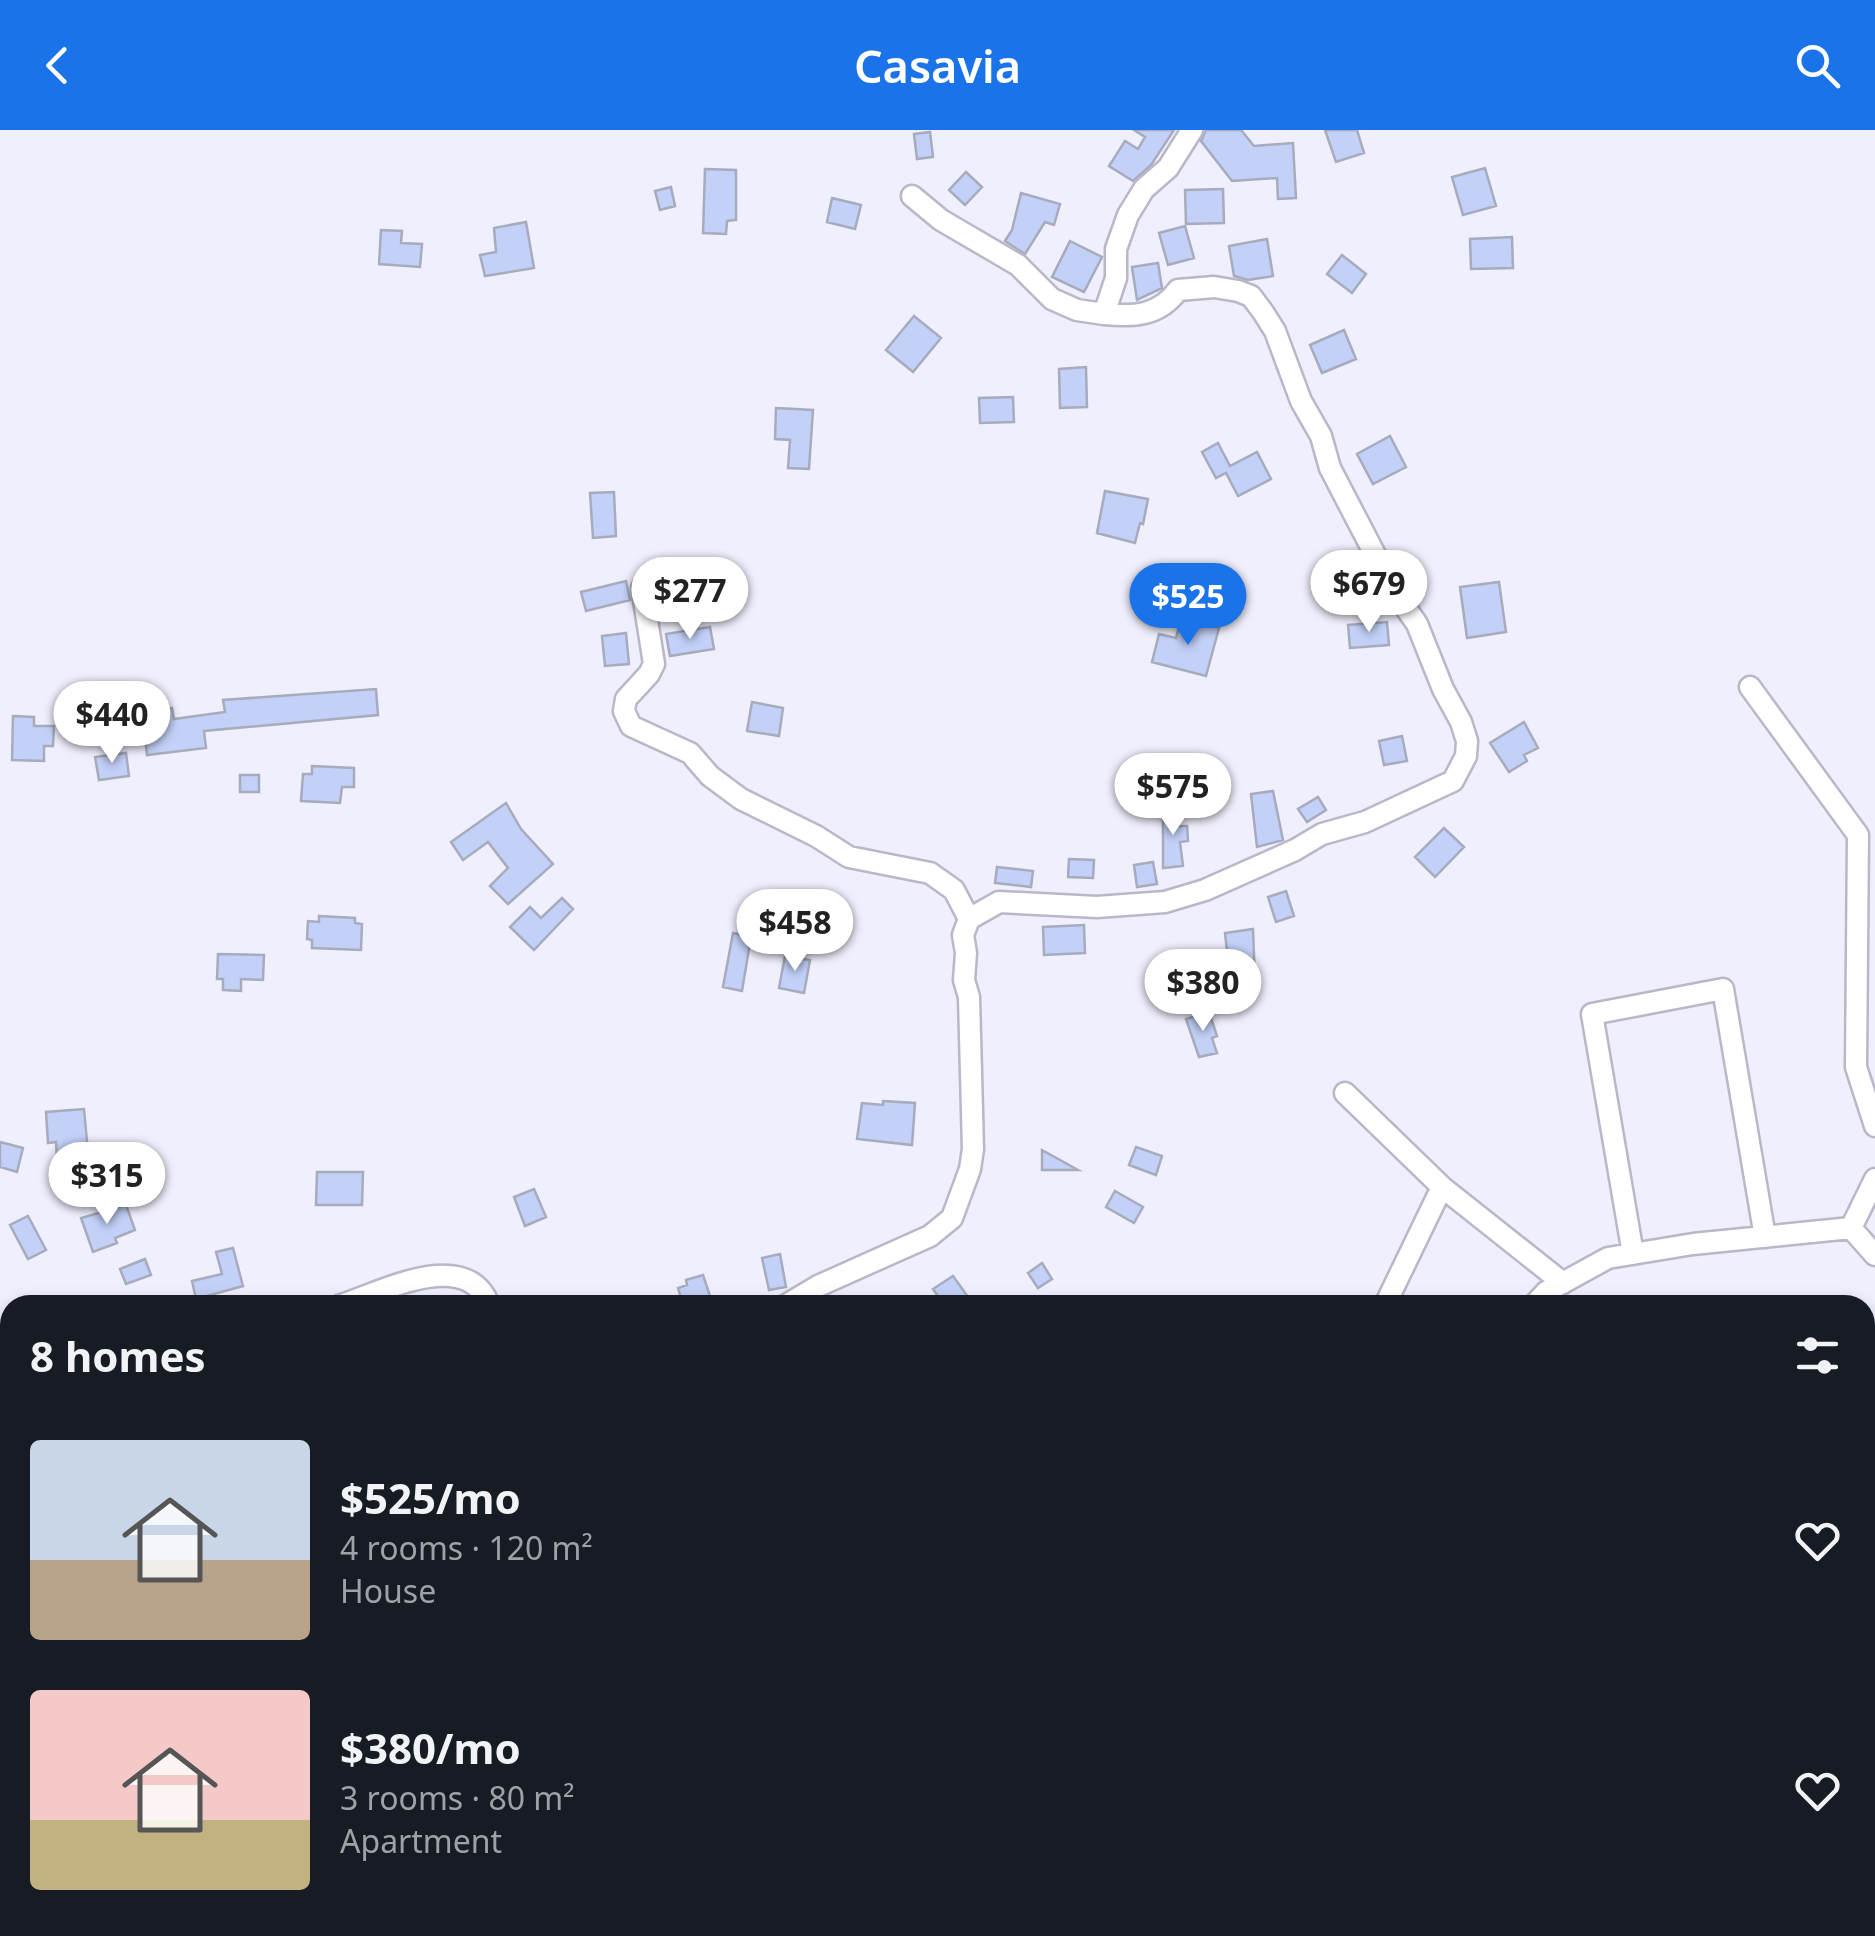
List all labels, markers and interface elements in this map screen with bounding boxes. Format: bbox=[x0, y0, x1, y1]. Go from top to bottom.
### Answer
text: Casavia bbox=[854, 35, 1021, 96]
icon: back bbox=[30, 38, 85, 93]
icon: search bbox=[1790, 38, 1845, 93]
pin: $679 bbox=[1310, 550, 1428, 635]
pin: $277 bbox=[631, 557, 749, 642]
text: $679 bbox=[1332, 561, 1406, 604]
pin: $525 bbox=[1129, 563, 1247, 648]
text: $277 bbox=[653, 568, 727, 611]
text: $525 bbox=[1151, 574, 1225, 617]
pin: $440 bbox=[53, 681, 171, 766]
text: $440 bbox=[75, 692, 149, 735]
pin: $575 bbox=[1114, 753, 1232, 838]
text: $575 bbox=[1136, 764, 1210, 807]
pin: $458 bbox=[736, 889, 854, 974]
text: $458 bbox=[758, 900, 832, 943]
pin: $380 bbox=[1144, 949, 1262, 1034]
text: $380 bbox=[1166, 960, 1240, 1003]
pin: $315 bbox=[48, 1142, 166, 1227]
text: $315 bbox=[70, 1153, 144, 1196]
text: 8 homes bbox=[30, 1327, 206, 1384]
icon: filters bbox=[1790, 1328, 1845, 1383]
text: $525/mo bbox=[340, 1469, 521, 1526]
icon: home bbox=[110, 1480, 230, 1600]
icon: heart bbox=[1790, 1513, 1845, 1568]
text: 4 rooms · 120 m² bbox=[340, 1526, 593, 1569]
text: House bbox=[340, 1569, 436, 1612]
text: $380/mo bbox=[340, 1719, 521, 1776]
icon: home bbox=[110, 1730, 230, 1850]
icon: heart bbox=[1790, 1763, 1845, 1818]
text: 3 rooms · 80 m² bbox=[340, 1776, 574, 1819]
text: Apartment bbox=[340, 1819, 502, 1862]

